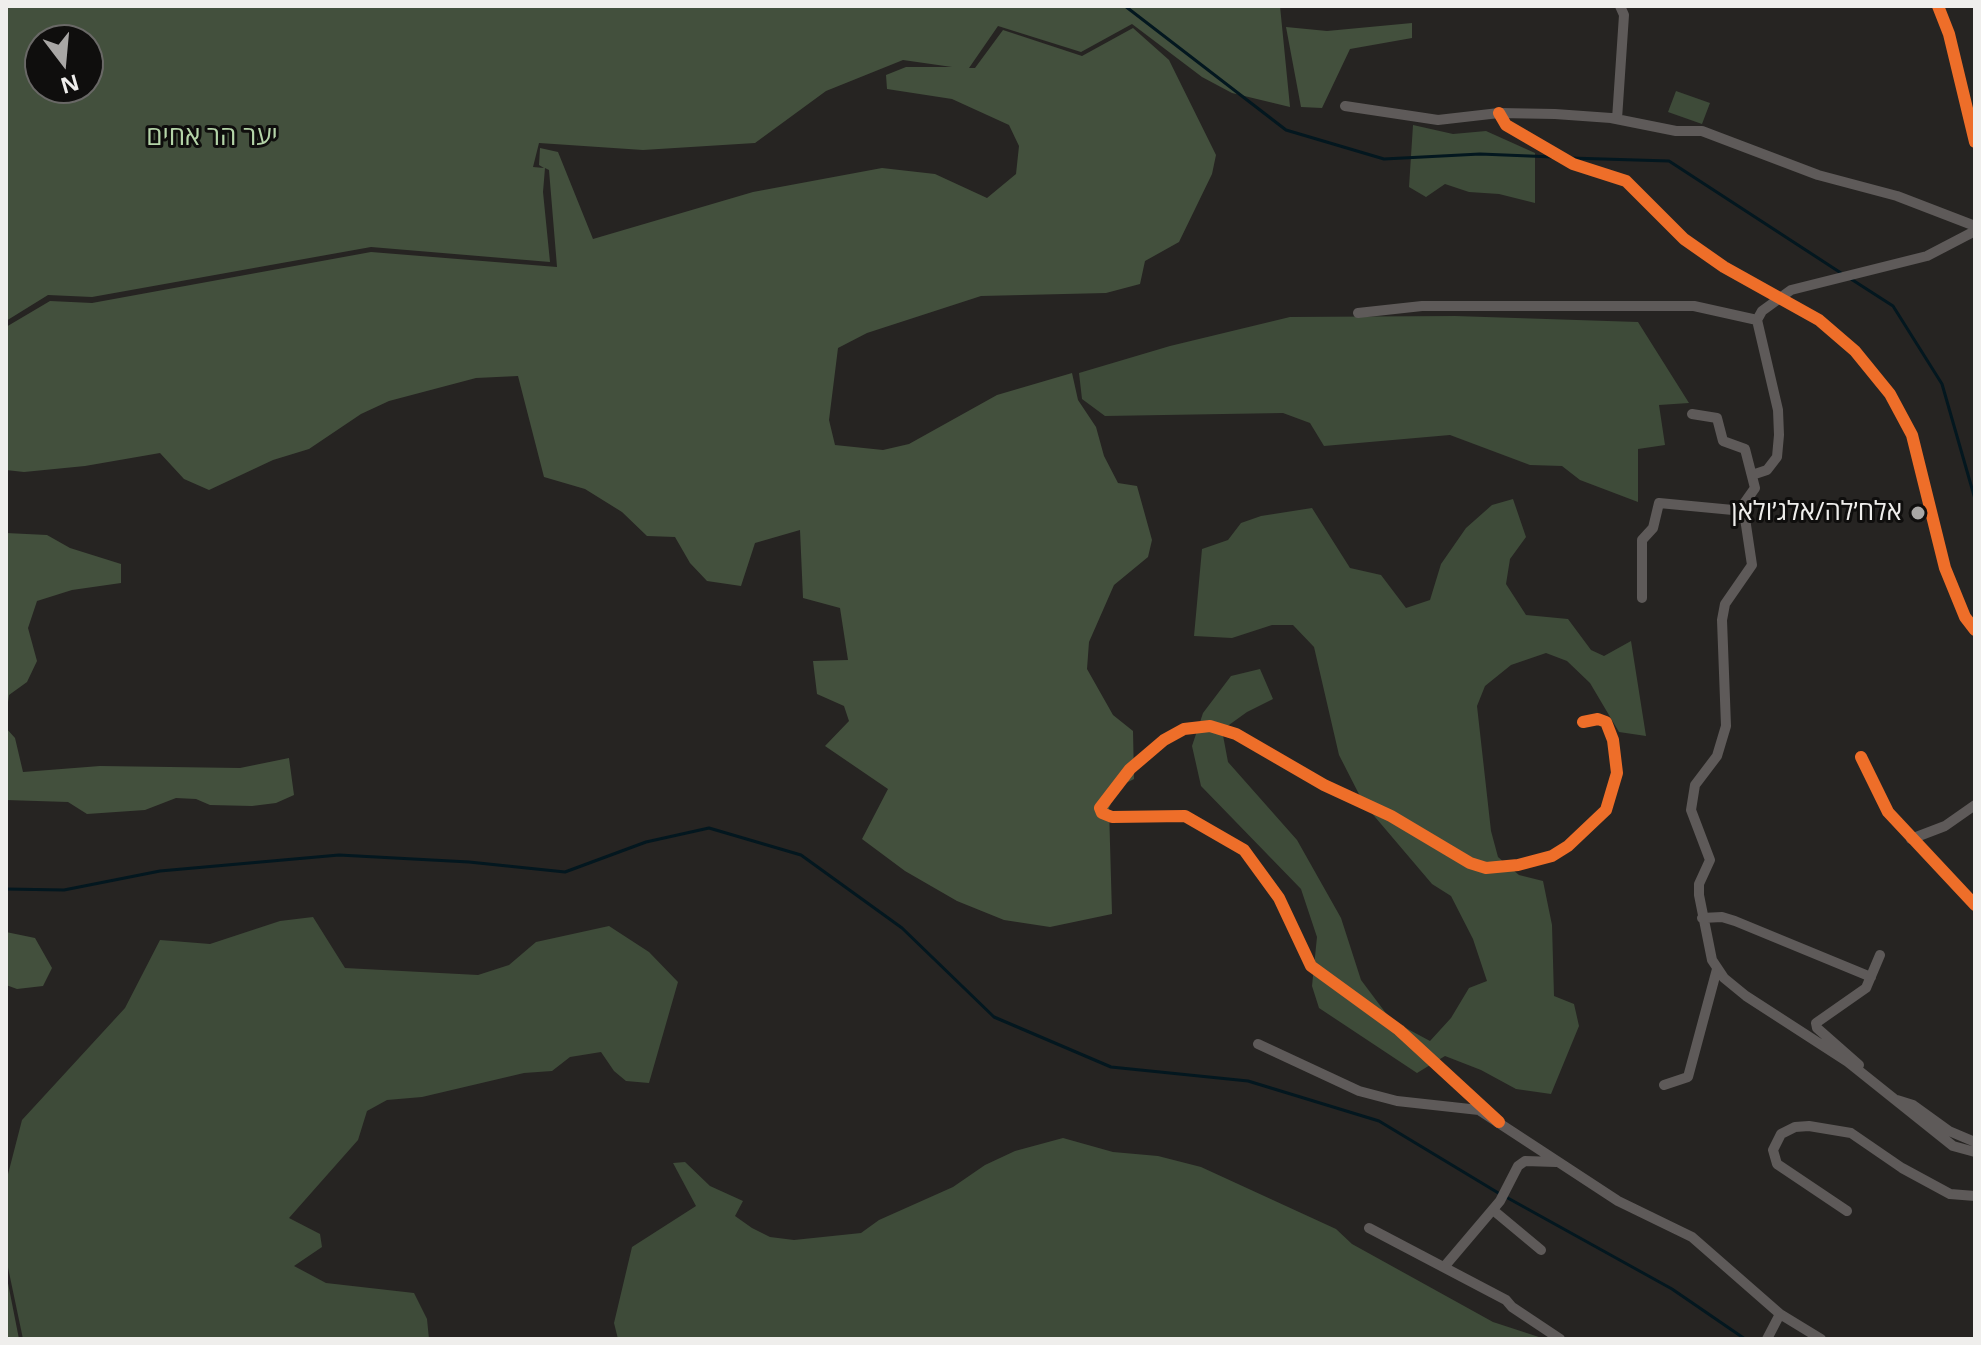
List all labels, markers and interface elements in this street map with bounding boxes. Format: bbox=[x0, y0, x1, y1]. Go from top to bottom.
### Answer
north arrow bbox=[24, 24, 104, 104]
text: N bbox=[57, 68, 83, 102]
park label: יער הר אחים bbox=[146, 122, 278, 154]
place label: אלח׳לה/אלג׳ולאן bbox=[1731, 497, 1902, 529]
marker: אלח׳לה/אלג׳ולאן bbox=[1909, 504, 1927, 522]

